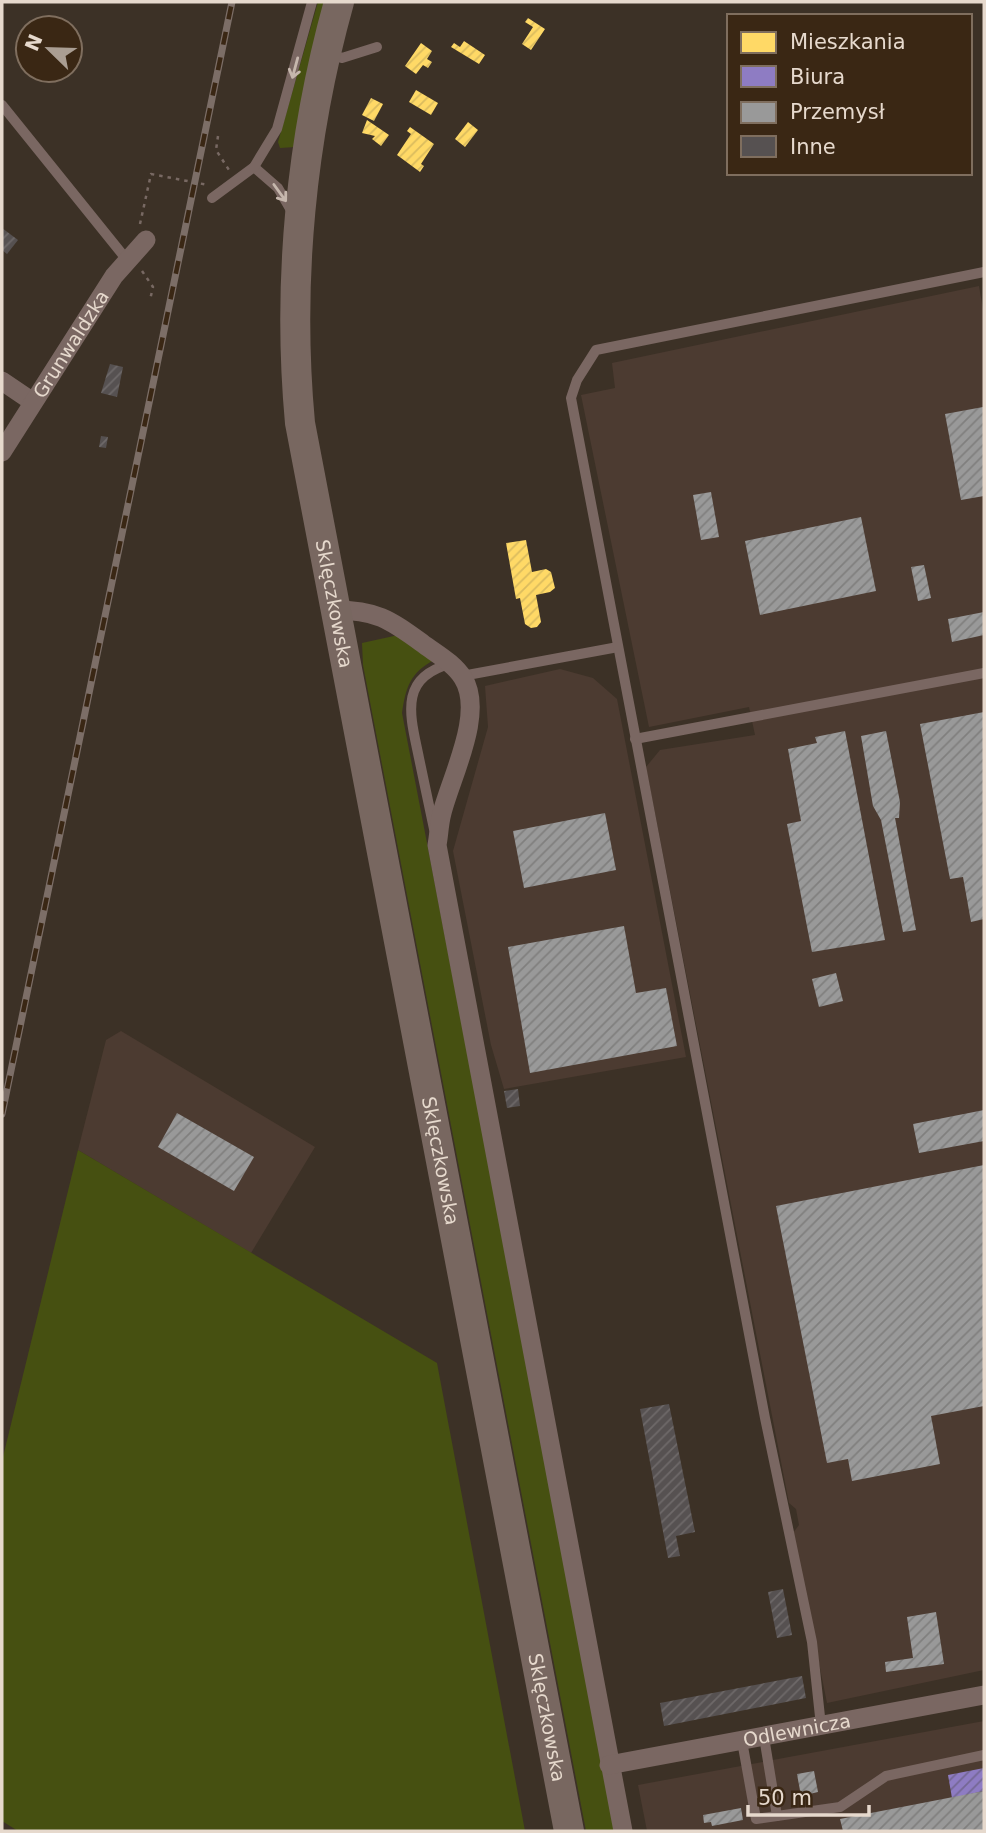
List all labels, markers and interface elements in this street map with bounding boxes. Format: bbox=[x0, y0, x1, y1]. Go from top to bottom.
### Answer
north arrow bbox=[14, 14, 84, 84]
legend bbox=[727, 14, 972, 175]
text: Mieszkania bbox=[790, 30, 906, 54]
text: N bbox=[20, 31, 47, 54]
one-way arrow bbox=[288, 56, 301, 79]
text: Biura bbox=[790, 65, 845, 89]
text: Przemysł bbox=[790, 100, 885, 124]
text: Inne bbox=[790, 135, 836, 159]
one-way arrow bbox=[272, 184, 287, 203]
street label: Grunwaldzka bbox=[28, 286, 113, 402]
street label: Sklęczkowska bbox=[311, 538, 358, 670]
street label: Sklęczkowska bbox=[418, 1095, 464, 1227]
street label: Sklęczkowska bbox=[524, 1651, 570, 1784]
street label: Odlewnicza bbox=[741, 1709, 852, 1751]
scale bar bbox=[748, 1773, 869, 1817]
text: 50 m bbox=[758, 1786, 812, 1810]

